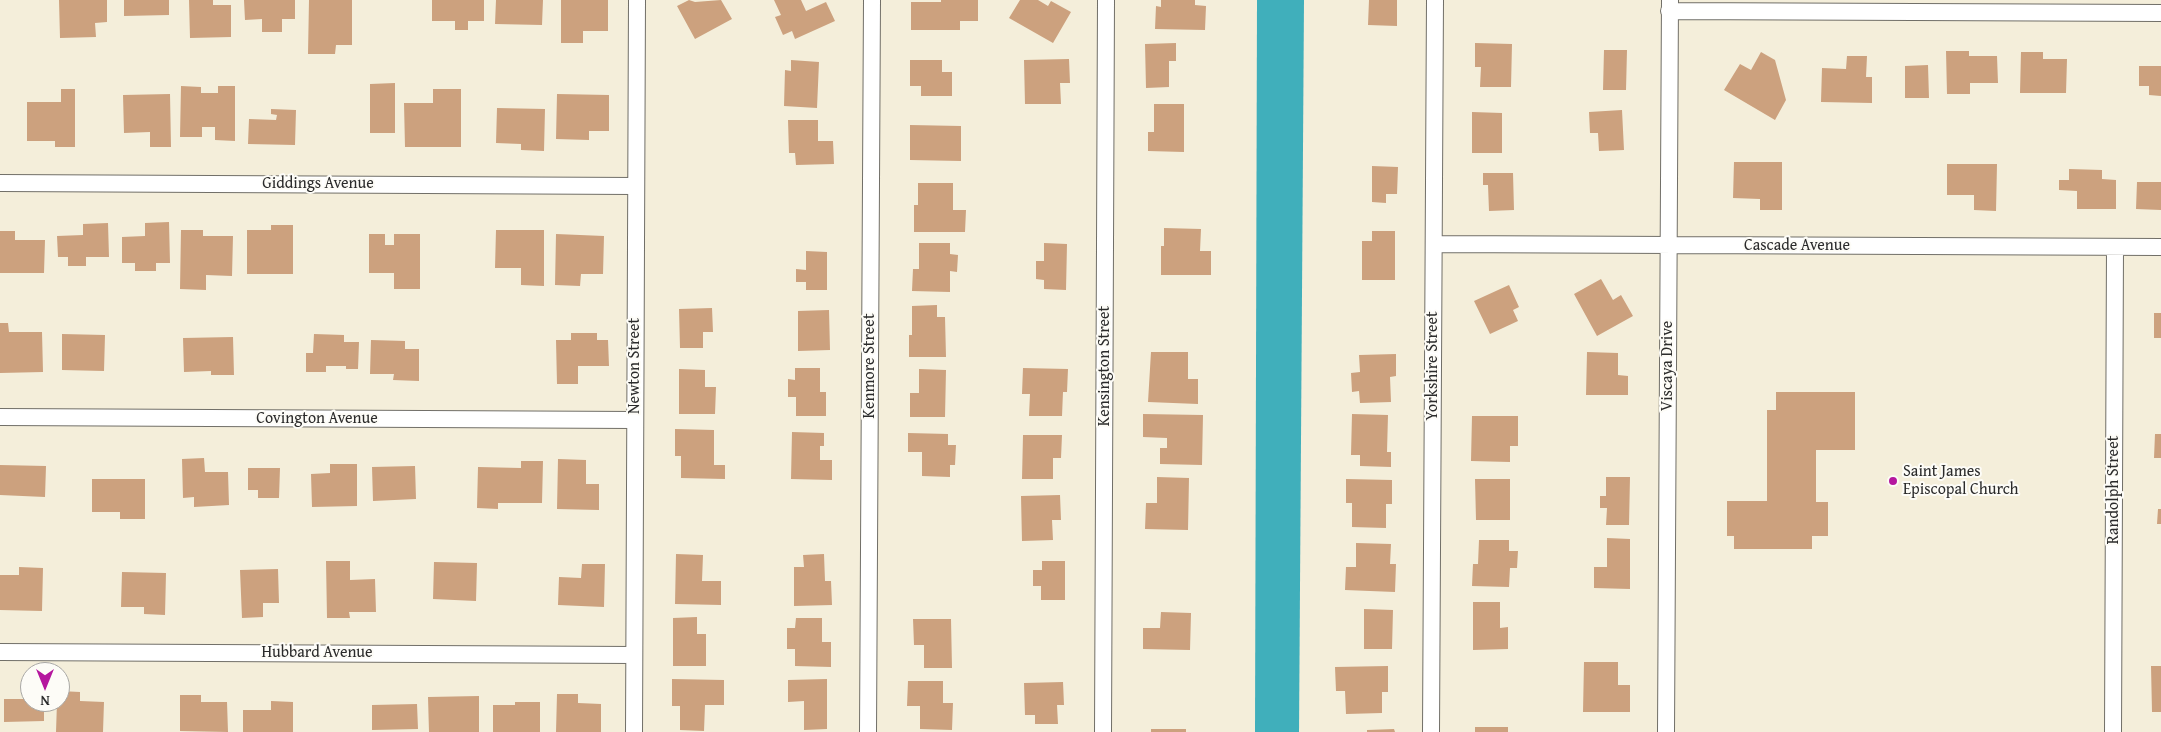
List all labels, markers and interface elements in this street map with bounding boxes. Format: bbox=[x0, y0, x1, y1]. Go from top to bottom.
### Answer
street label: Giddings Avenue bbox=[262, 174, 374, 194]
street label: Cascade Avenue bbox=[1744, 236, 1850, 256]
street label: Kensington Street bbox=[1095, 306, 1115, 426]
street label: Yorkshire Street bbox=[1423, 311, 1443, 421]
street label: Kenmore Street bbox=[860, 313, 880, 419]
street label: Newton Street bbox=[625, 318, 645, 414]
street label: Viscaya Drive bbox=[1658, 321, 1678, 411]
street label: Covington Avenue bbox=[256, 409, 378, 429]
street label: Randolph Street bbox=[2104, 436, 2124, 544]
place label: Saint James Episcopal Church bbox=[1903, 462, 2019, 500]
marker: Saint James Episcopal Church bbox=[1887, 475, 1899, 487]
street label: Hubbard Avenue bbox=[261, 643, 373, 663]
north arrow bbox=[20, 662, 70, 712]
text: N bbox=[40, 691, 50, 711]

